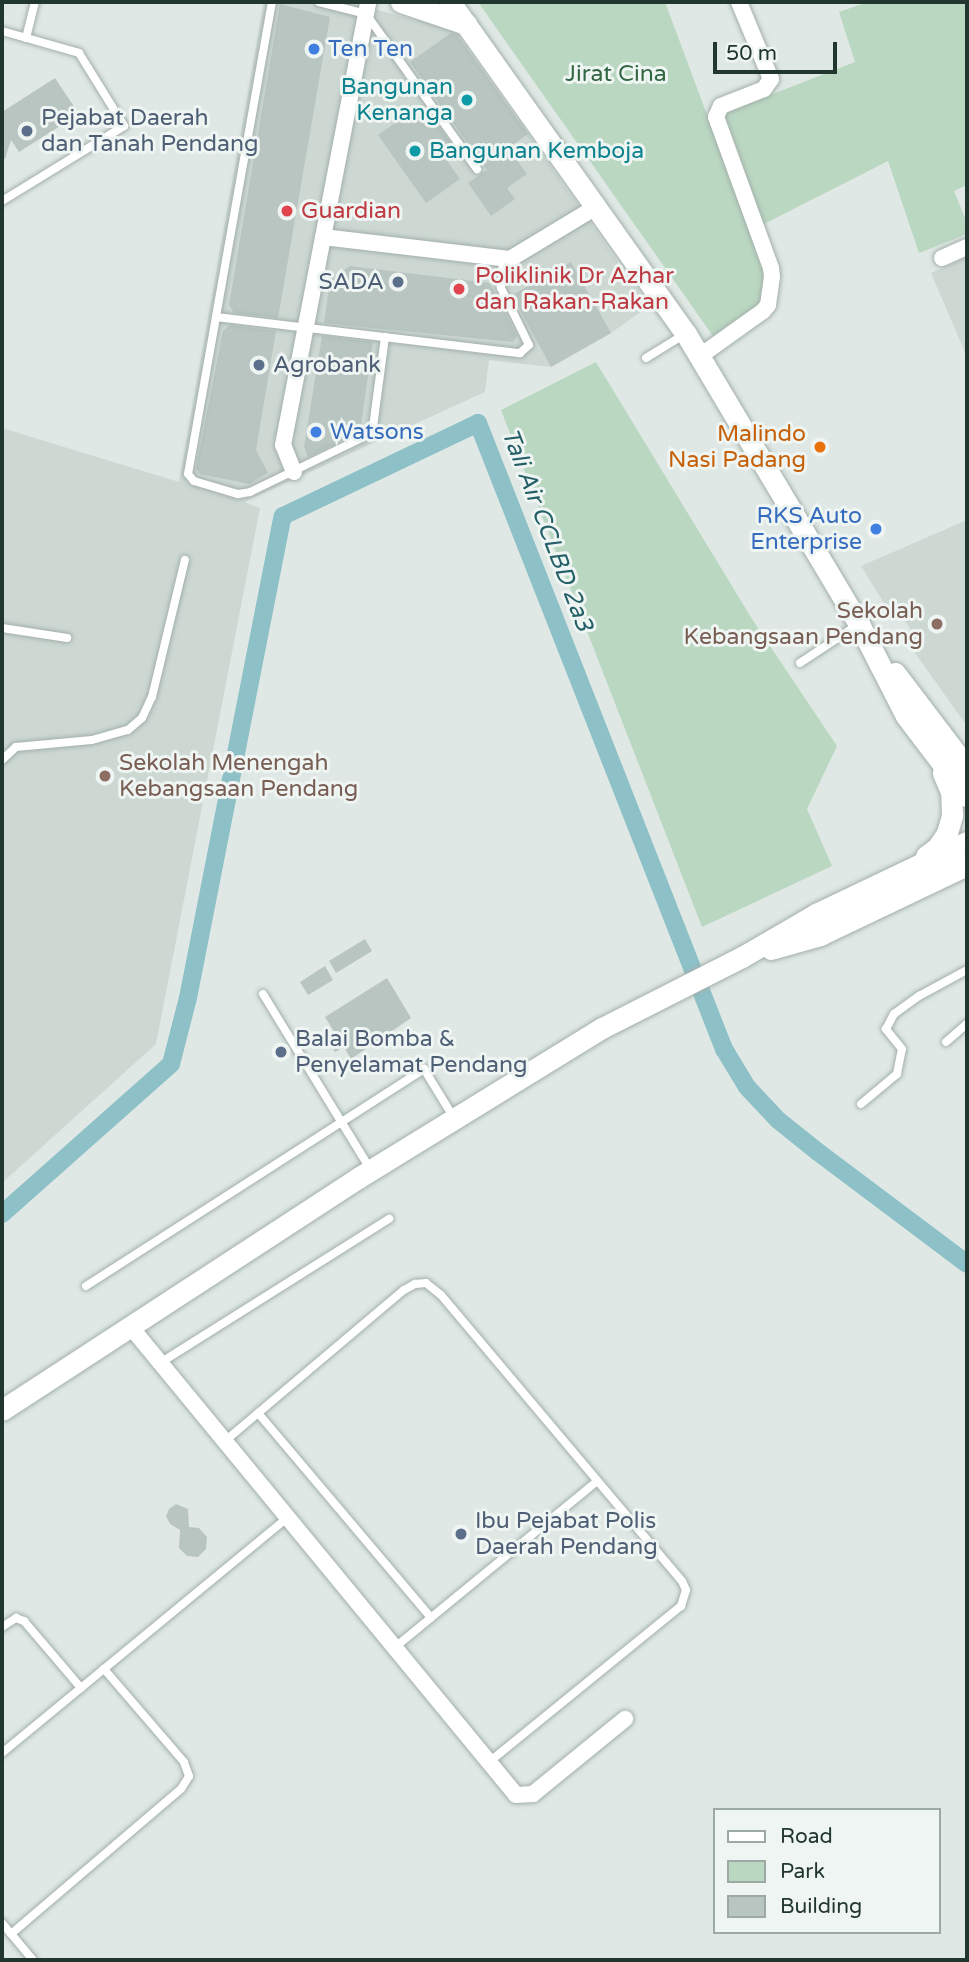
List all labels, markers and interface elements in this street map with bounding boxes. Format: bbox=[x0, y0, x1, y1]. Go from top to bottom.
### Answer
scale bar bbox=[717, 28, 841, 72]
place label: Ten Ten bbox=[328, 35, 413, 63]
marker: Ten Ten bbox=[306, 41, 322, 57]
text: 50 m bbox=[726, 41, 777, 66]
park label: Jirat Cina bbox=[565, 60, 667, 88]
place label: Bangunan Kenanga bbox=[341, 73, 453, 127]
marker: Bangunan Kenanga bbox=[459, 92, 475, 108]
place label: Pejabat Daerah dan Tanah Pendang bbox=[41, 104, 259, 158]
marker: Pejabat Daerah dan Tanah Pendang bbox=[19, 123, 35, 139]
place label: Bangunan Kemboja bbox=[429, 137, 644, 165]
marker: Bangunan Kemboja bbox=[407, 143, 423, 159]
place label: Guardian bbox=[301, 197, 401, 225]
marker: Guardian bbox=[279, 203, 295, 219]
place label: Poliklinik Dr Azhar dan Rakan-Rakan bbox=[475, 262, 674, 316]
place label: SADA bbox=[319, 268, 384, 296]
marker: SADA bbox=[390, 274, 406, 290]
marker: Poliklinik Dr Azhar dan Rakan-Rakan bbox=[449, 279, 469, 299]
place label: Agrobank bbox=[273, 351, 381, 379]
marker: Agrobank bbox=[251, 357, 267, 373]
place label: Watsons bbox=[330, 418, 424, 446]
place label: Malindo Nasi Padang bbox=[668, 420, 806, 474]
marker: Watsons bbox=[308, 424, 324, 440]
water label: Tali Air CCLBD 2a3 bbox=[495, 425, 599, 635]
marker: Malindo Nasi Padang bbox=[812, 439, 828, 455]
place label: RKS Auto Enterprise bbox=[750, 502, 862, 556]
marker: RKS Auto Enterprise bbox=[868, 521, 884, 537]
place label: Sekolah Kebangsaan Pendang bbox=[684, 597, 923, 651]
marker: Sekolah Kebangsaan Pendang bbox=[929, 616, 945, 632]
place label: Sekolah Menengah Kebangsaan Pendang bbox=[119, 749, 358, 803]
marker: Sekolah Menengah Kebangsaan Pendang bbox=[97, 768, 113, 784]
place label: Balai Bomba & Penyelamat Pendang bbox=[295, 1025, 527, 1079]
marker: Balai Bomba & Penyelamat Pendang bbox=[273, 1044, 289, 1060]
place label: Ibu Pejabat Polis Daerah Pendang bbox=[475, 1507, 658, 1561]
marker: Ibu Pejabat Polis Daerah Pendang bbox=[453, 1526, 469, 1542]
legend bbox=[713, 1808, 941, 1934]
text: Road bbox=[780, 1824, 833, 1849]
text: Park bbox=[780, 1859, 825, 1884]
text: Building bbox=[780, 1894, 862, 1919]

